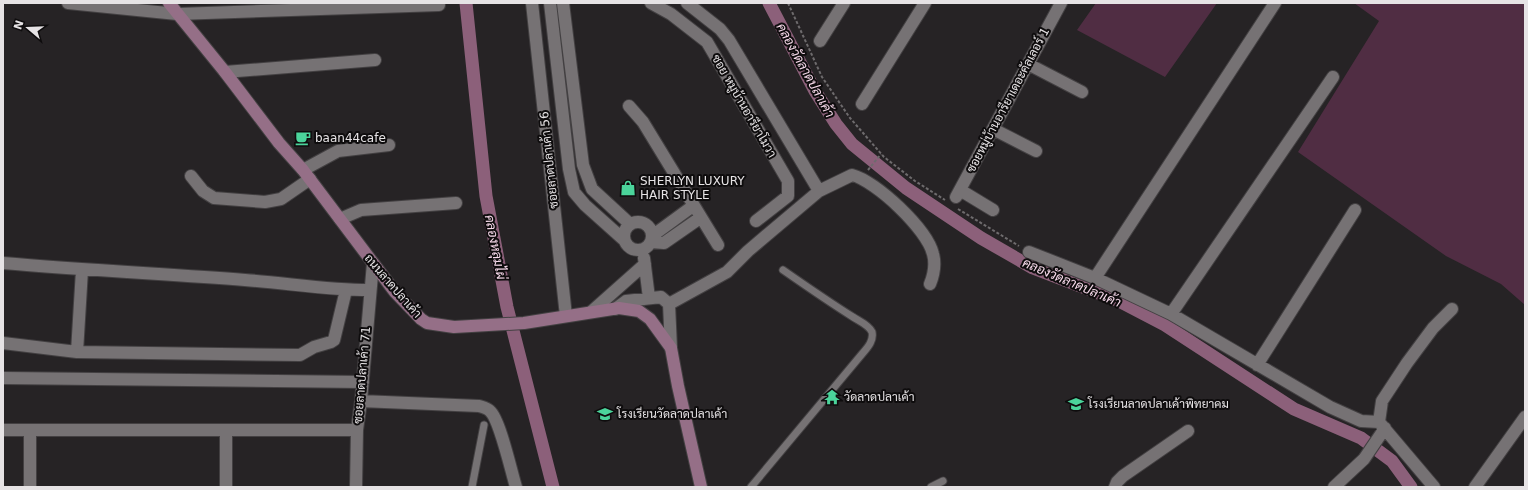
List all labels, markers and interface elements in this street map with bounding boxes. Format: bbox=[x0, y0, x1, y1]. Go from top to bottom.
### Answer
north arrow bbox=[8, 8, 48, 48]
text: N bbox=[11, 18, 27, 31]
water label: คลองวัดลาดปลาเค้า bbox=[773, 20, 839, 120]
street label: ซอยหมู่บ้านอารียาเดอะคัลเลอร์ 1 bbox=[963, 25, 1053, 175]
street label: ซอย หมูบ้านอารียาโมวา bbox=[708, 52, 780, 160]
street label: ซอยลาดปลาเค้า 56 bbox=[537, 111, 561, 209]
cafe icon: baan44cafe bbox=[294, 129, 312, 147]
place label: baan44cafe bbox=[315, 131, 386, 145]
place label: SHERLYN LUXURY HAIR STYLE bbox=[640, 174, 745, 202]
shop icon: SHERLYN LUXURY HAIR STYLE bbox=[619, 179, 637, 197]
water label: คลองหลุมไผ่ bbox=[480, 213, 510, 282]
street label: ถนนลาดปลาเค้า bbox=[362, 251, 424, 321]
water label: คลองวัดลาดปลาเค้า bbox=[1020, 254, 1124, 310]
street label: ซอยลาดปลาเค้า 71 bbox=[351, 326, 373, 424]
temple icon: วัดลาดปลาเค้า bbox=[823, 388, 841, 406]
place label: วัดลาดปลาเค้า bbox=[844, 390, 915, 404]
school or university icon: โรงเรียนลาดปลาเค้าพิทยาคม bbox=[1067, 395, 1085, 413]
place label: โรงเรียนลาดปลาเค้าพิทยาคม bbox=[1087, 396, 1229, 411]
school or university icon: โรงเรียนวัดลาดปลาเค้า bbox=[596, 405, 614, 423]
place label: โรงเรียนวัดลาดปลาเค้า bbox=[616, 406, 727, 421]

